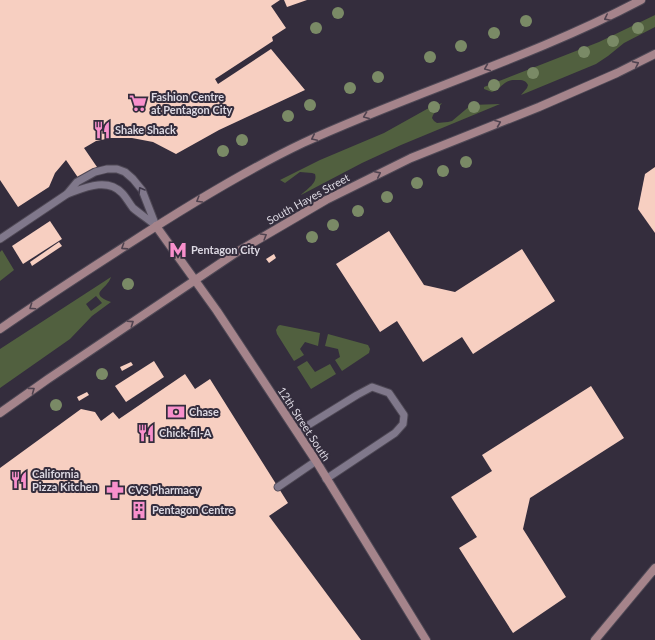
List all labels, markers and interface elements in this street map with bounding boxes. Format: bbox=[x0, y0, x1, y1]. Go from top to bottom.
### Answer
one-way arrow bbox=[603, 13, 611, 21]
one-way arrow bbox=[632, 61, 639, 68]
one-way arrow bbox=[483, 64, 490, 72]
place label: Fashion Centre at Pentagon City bbox=[151, 90, 233, 116]
supermarket icon: Fashion Centre at Pentagon City bbox=[128, 93, 148, 113]
one-way arrow bbox=[363, 112, 370, 120]
restaurant icon: Shake Shack bbox=[92, 120, 112, 140]
one-way arrow bbox=[494, 120, 501, 128]
place label: Shake Shack bbox=[115, 123, 176, 136]
one-way arrow bbox=[311, 133, 318, 141]
street label: South Hayes Street bbox=[264, 170, 351, 227]
one-way arrow bbox=[374, 171, 381, 179]
one-way arrow bbox=[138, 187, 146, 194]
one-way arrow bbox=[196, 195, 203, 202]
one-way arrow bbox=[260, 233, 267, 241]
metro station icon: Pentagon City bbox=[168, 240, 188, 260]
one-way arrow bbox=[121, 242, 128, 249]
place label: Pentagon City bbox=[191, 243, 260, 256]
one-way arrow bbox=[29, 302, 36, 309]
one-way arrow bbox=[127, 320, 134, 328]
street label: 12th Street South bbox=[276, 384, 333, 463]
one-way arrow bbox=[27, 388, 34, 395]
bank icon: Chase bbox=[166, 402, 186, 422]
place label: Chase bbox=[189, 405, 219, 418]
restaurant icon: Chick-fil-A bbox=[136, 423, 156, 443]
place label: Chick-fil-A bbox=[159, 426, 212, 439]
place label: California Pizza Kitchen bbox=[32, 467, 98, 493]
restaurant icon: California Pizza Kitchen bbox=[9, 470, 29, 490]
pharmacy icon: CVS Pharmacy bbox=[105, 480, 125, 500]
place label: CVS Pharmacy bbox=[128, 483, 200, 496]
building icon: Pentagon Centre bbox=[129, 500, 149, 520]
place label: Pentagon Centre bbox=[152, 503, 234, 516]

